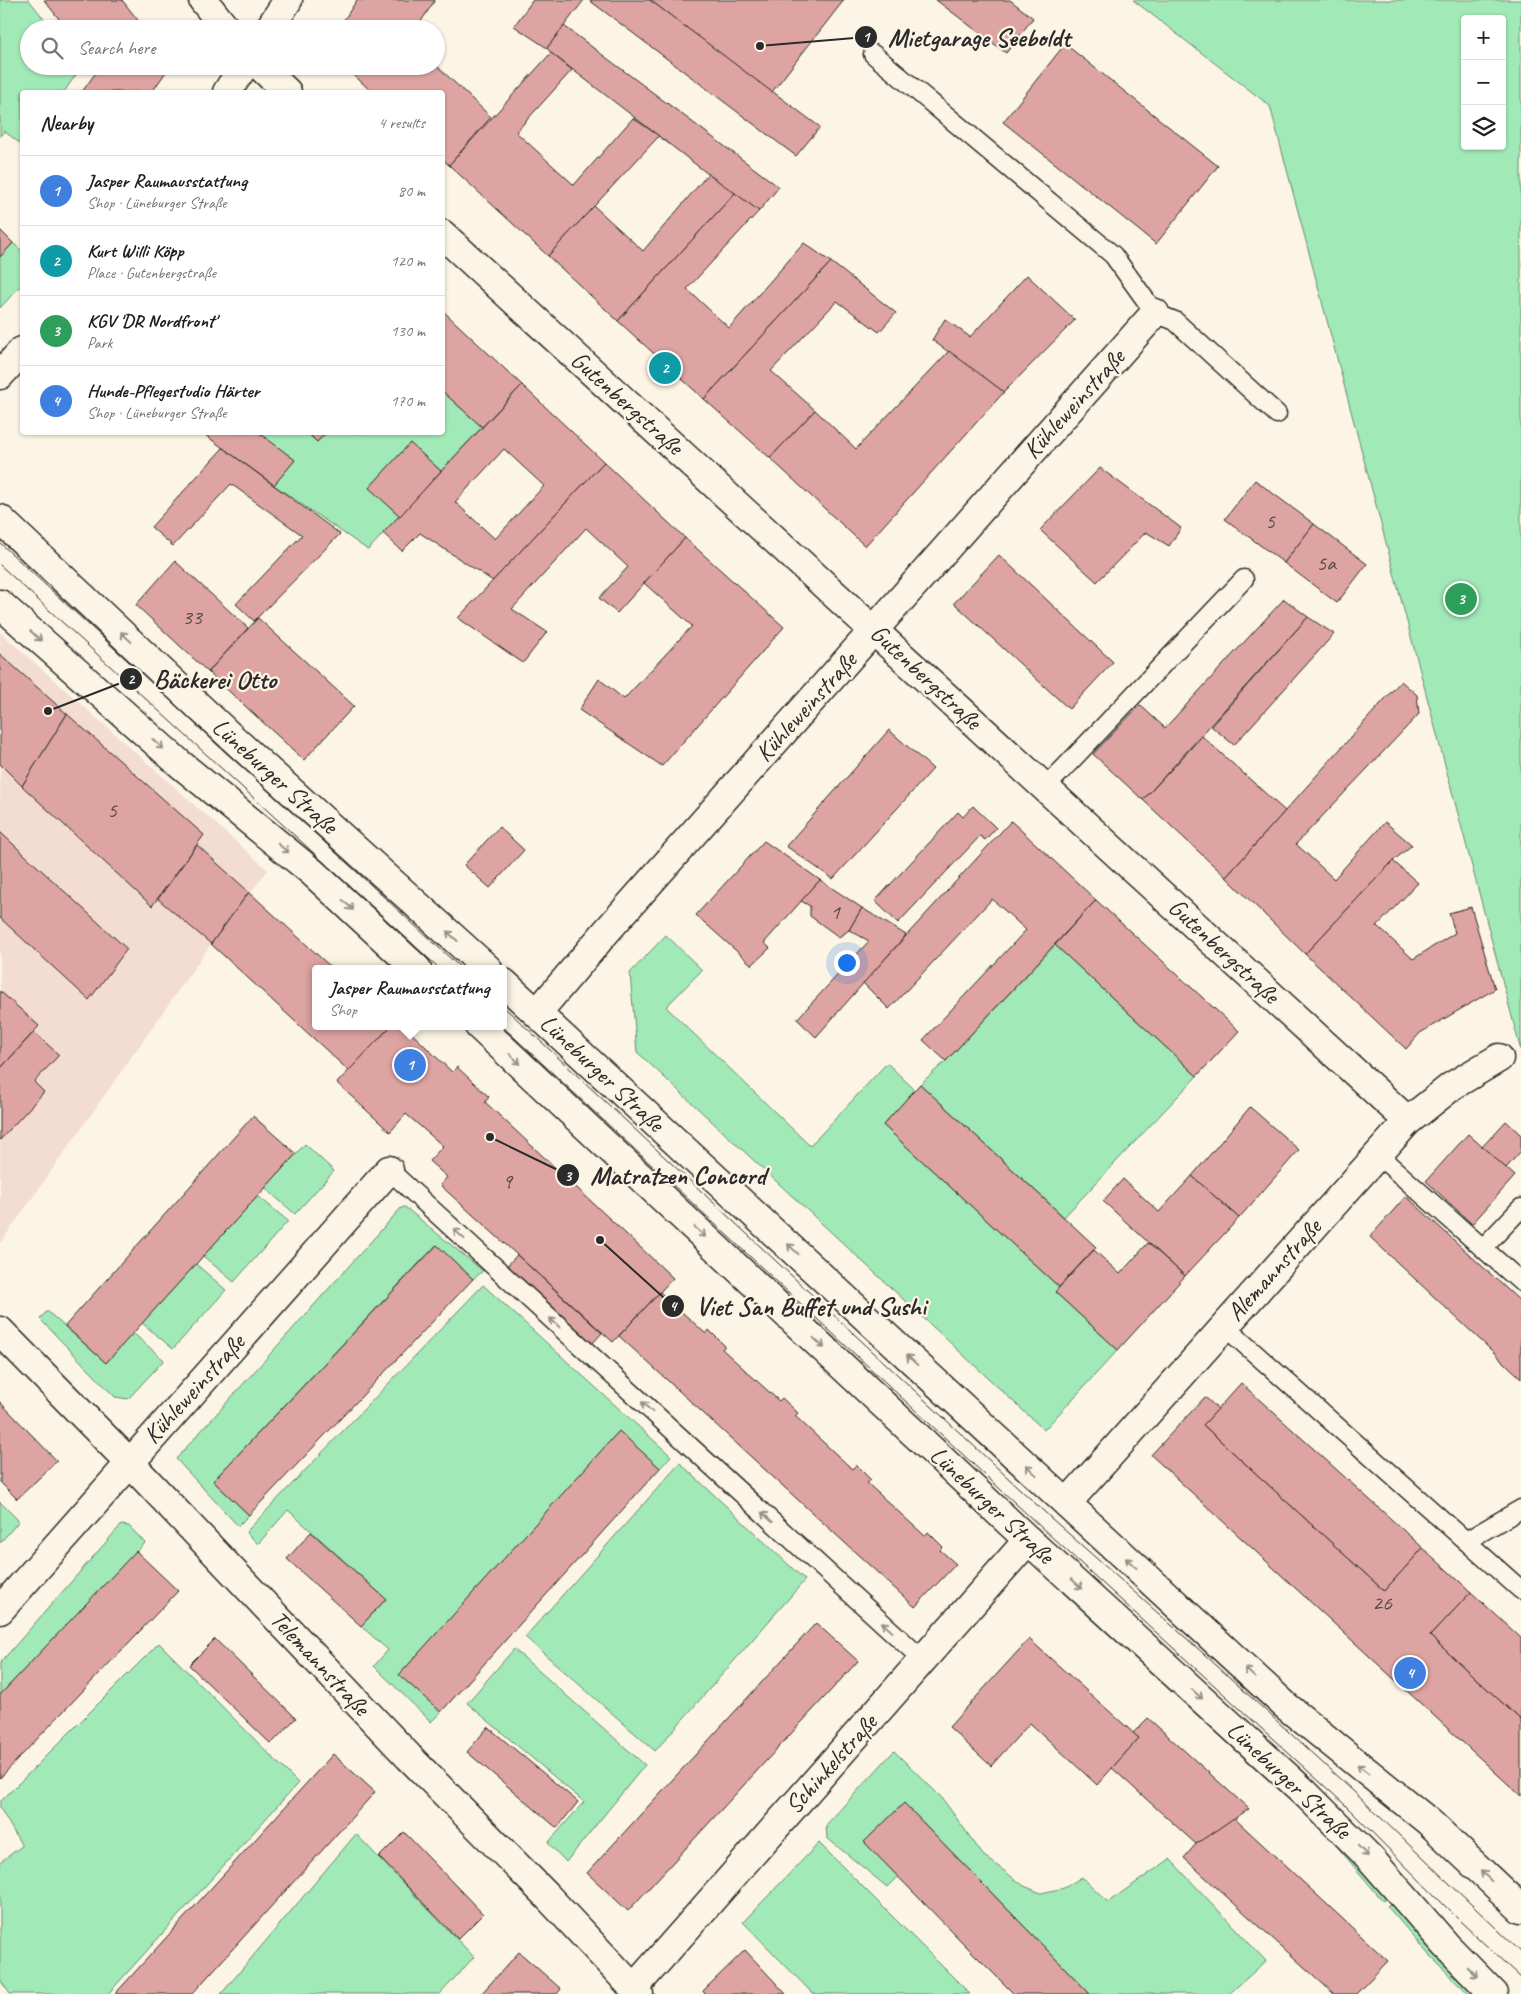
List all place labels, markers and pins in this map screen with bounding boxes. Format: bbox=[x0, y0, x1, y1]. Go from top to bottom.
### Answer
callout: Mietgarage Seeboldt bbox=[854, 16, 1080, 57]
pin: 2 bbox=[649, 349, 681, 387]
pin: 3 bbox=[1445, 580, 1477, 618]
callout: Bäckerei Otto bbox=[119, 659, 286, 700]
pin: 1 bbox=[394, 1046, 426, 1084]
callout: Matratzen Concord bbox=[556, 1155, 776, 1196]
callout: Viet San Buffet und Sushi bbox=[661, 1285, 936, 1326]
pin: 4 bbox=[1394, 1654, 1426, 1692]

